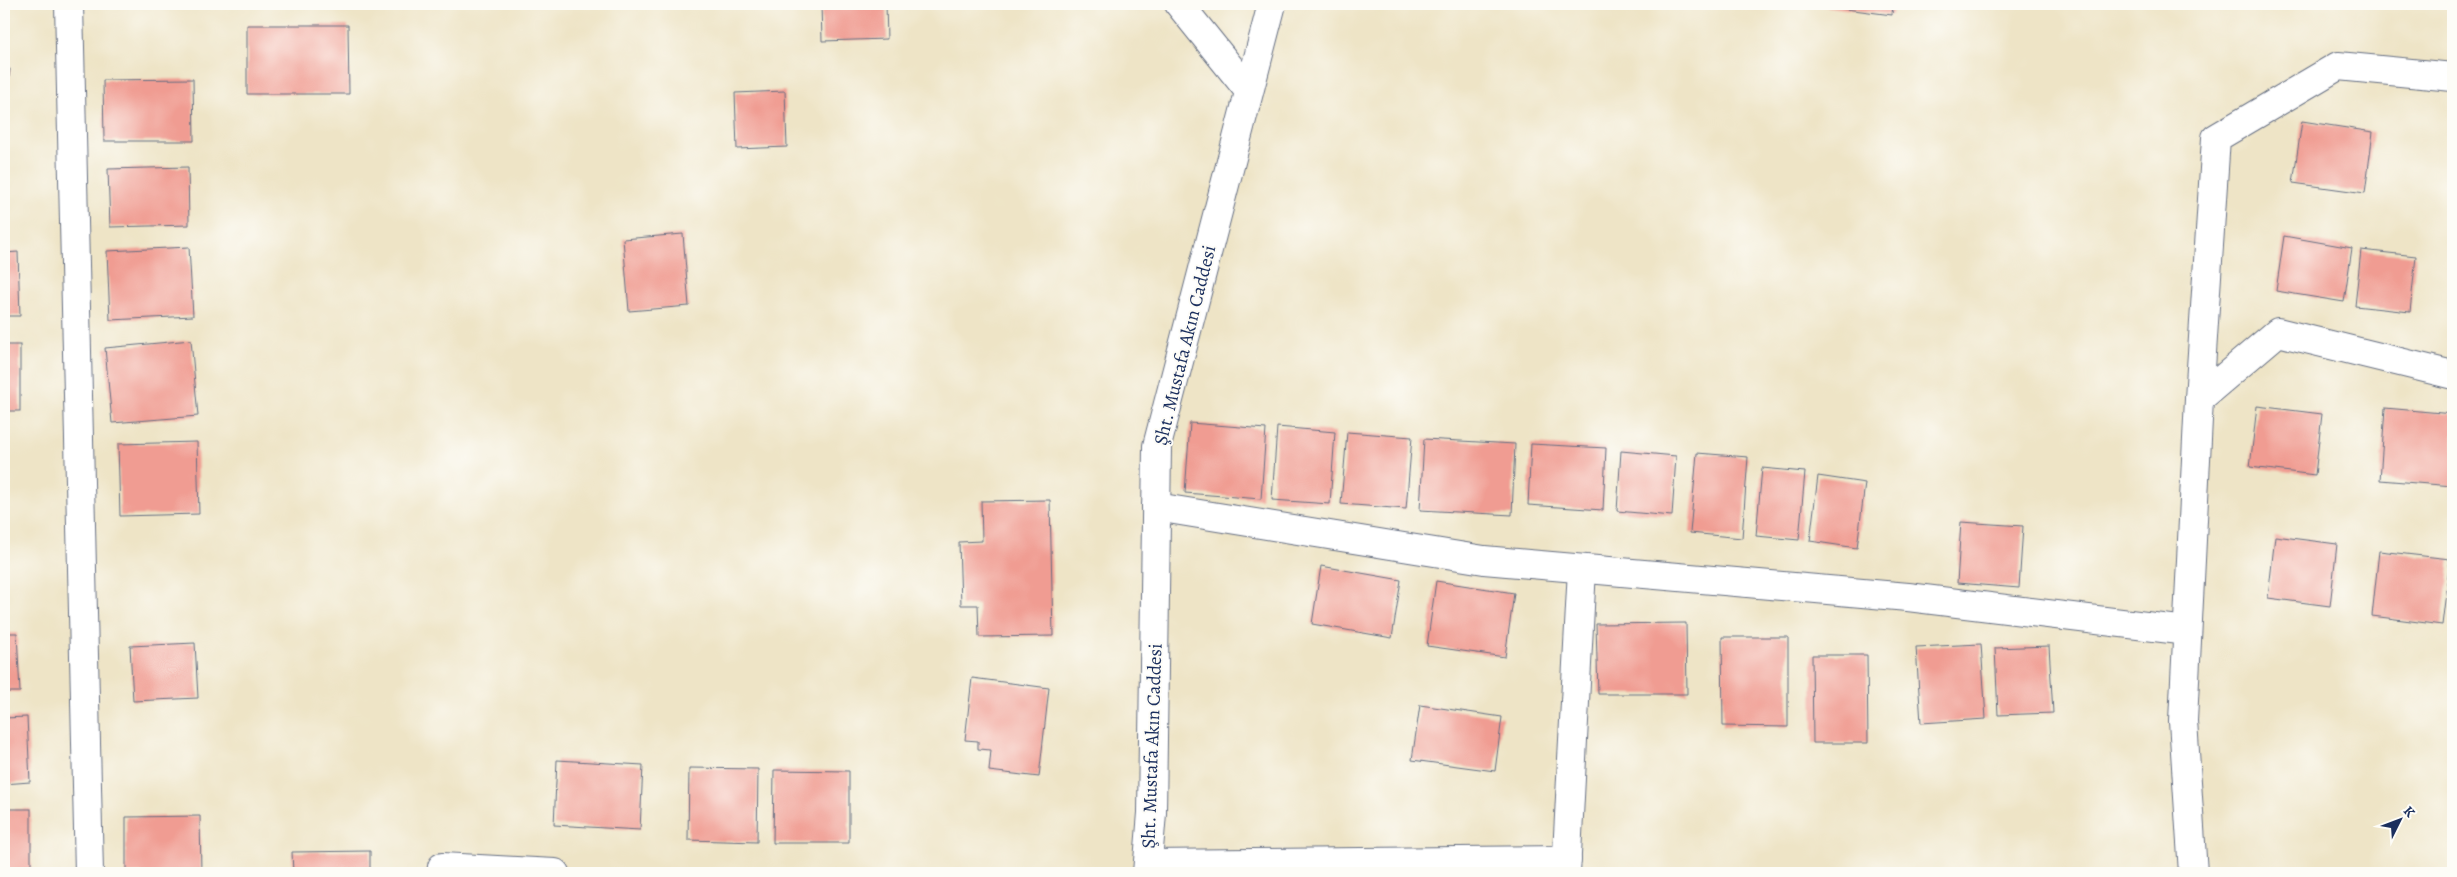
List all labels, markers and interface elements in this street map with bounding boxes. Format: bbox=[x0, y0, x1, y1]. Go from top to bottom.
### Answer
street label: Şht. Mustafa Akın Caddesi bbox=[1148, 243, 1222, 448]
street label: Şht. Mustafa Akın Caddesi bbox=[1135, 643, 1169, 849]
north arrow bbox=[2374, 794, 2424, 844]
text: K bbox=[2399, 802, 2420, 822]

